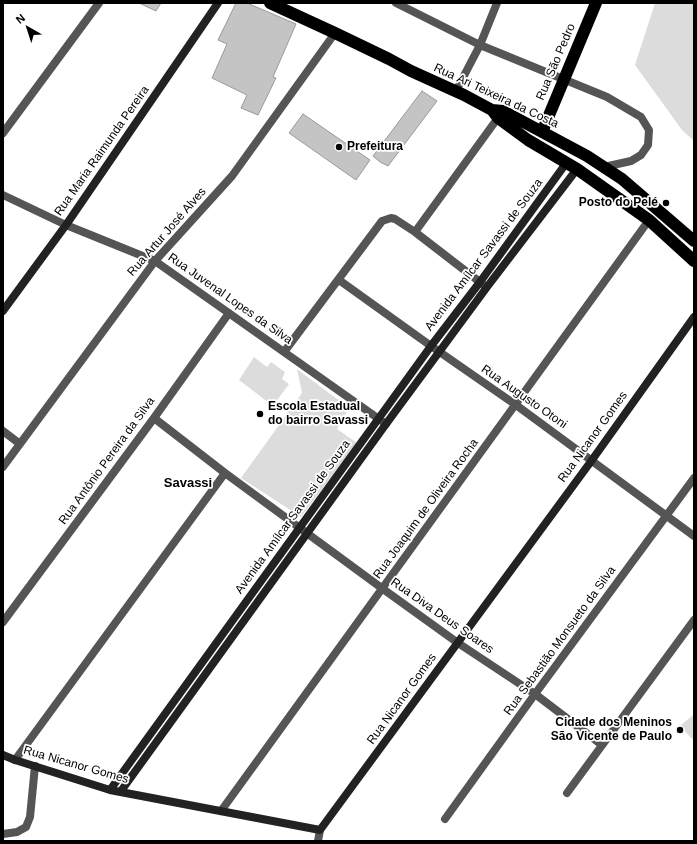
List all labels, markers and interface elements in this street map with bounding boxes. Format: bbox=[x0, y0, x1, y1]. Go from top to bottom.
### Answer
north arrow bbox=[8, 8, 48, 48]
text: N bbox=[14, 12, 27, 26]
street label: Rua São Pedro bbox=[533, 21, 579, 103]
street label: Rua Ari Teixeira da Costa bbox=[431, 61, 561, 131]
street label: Rua Maria Raimunda Pereira bbox=[52, 83, 152, 219]
place label: Prefeitura bbox=[347, 140, 403, 154]
marker: Prefeitura bbox=[334, 142, 344, 152]
street label: Avenida Amílcar Savassi de Souza bbox=[422, 176, 546, 334]
street label: Rua Artur José Alves bbox=[125, 185, 209, 279]
place label: Posto do Pelé bbox=[579, 196, 658, 210]
marker: Posto do Pelé bbox=[661, 198, 671, 208]
street label: Rua Juvenal Lopes da Silva bbox=[165, 250, 295, 348]
street label: Rua Augusto Otoni bbox=[478, 362, 570, 432]
street label: Rua Nicanor Gomes bbox=[555, 389, 631, 485]
street label: Rua Antônio Pereira da Silva bbox=[56, 394, 158, 528]
place label: Escola Estadual do bairro Savassi bbox=[268, 400, 368, 428]
marker: Escola Estadual do bairro Savassi bbox=[255, 409, 265, 419]
street label: Rua Joaquim de Oliveira Rocha bbox=[370, 436, 482, 582]
street label: Avenida Amílcar Savassi de Souza bbox=[232, 437, 354, 597]
district label: Savassi bbox=[164, 475, 212, 491]
street label: Rua Sebastião Monsueto da Silva bbox=[501, 564, 619, 718]
street label: Rua Diva Deus Soares bbox=[388, 575, 496, 657]
street label: Rua Nicanor Gomes bbox=[364, 651, 440, 747]
place label: Cidade dos Meninos São Vicente de Paulo bbox=[551, 716, 672, 744]
marker: Cidade dos Meninos São Vicente de Paulo bbox=[675, 725, 685, 735]
street label: Rua Nicanor Gomes bbox=[22, 743, 130, 787]

